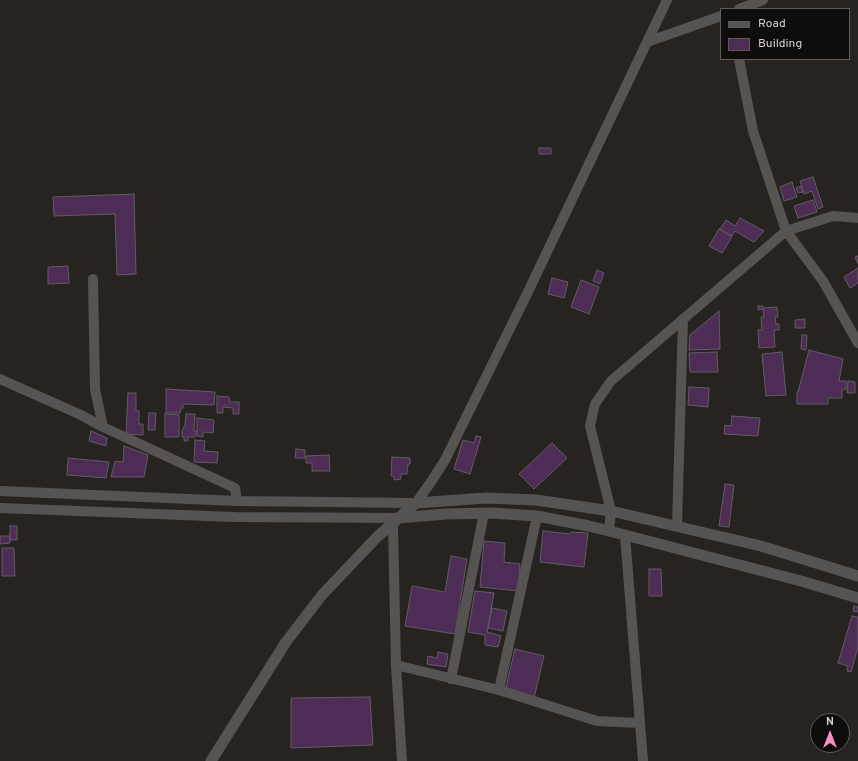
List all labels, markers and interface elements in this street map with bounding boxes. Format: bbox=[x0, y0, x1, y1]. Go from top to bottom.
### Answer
legend bbox=[720, 8, 850, 60]
text: Road bbox=[758, 16, 786, 32]
text: Building bbox=[758, 36, 802, 52]
north arrow bbox=[810, 713, 850, 753]
text: N bbox=[826, 715, 834, 729]

